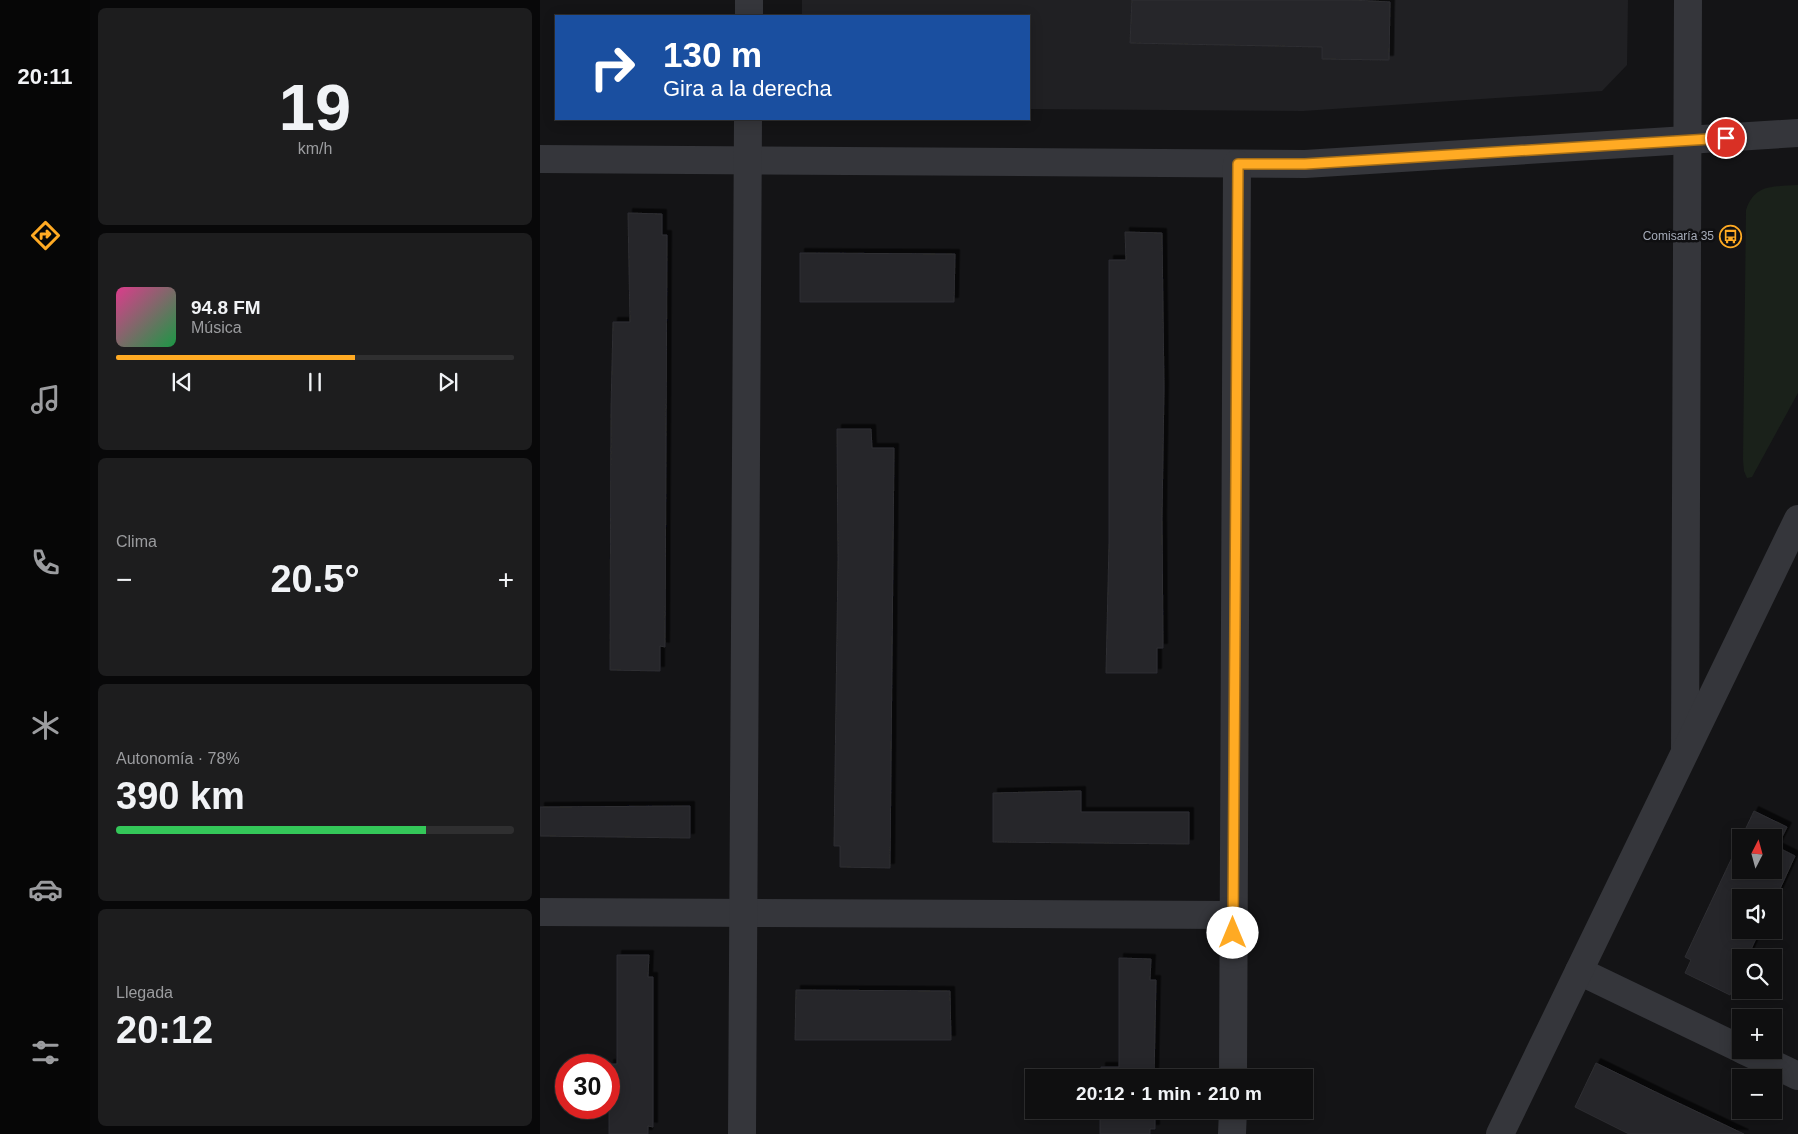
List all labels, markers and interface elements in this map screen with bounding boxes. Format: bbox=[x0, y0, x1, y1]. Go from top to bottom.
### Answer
icon: right bbox=[580, 35, 645, 100]
text: 130 m bbox=[663, 35, 762, 74]
text: 20:11 bbox=[17, 64, 73, 89]
text: 19 bbox=[279, 71, 351, 144]
text: Gira a la derecha bbox=[663, 76, 832, 101]
pin bbox=[1705, 117, 1747, 159]
icon: arrive bbox=[1712, 124, 1740, 152]
text: km/h bbox=[298, 140, 332, 157]
icon: directions bbox=[28, 218, 63, 253]
bus stop icon: Comisaría 35 bbox=[1718, 224, 1742, 248]
place label: Comisaría 35 bbox=[1643, 229, 1714, 243]
text: 94.8 FM bbox=[191, 297, 261, 318]
text: Música bbox=[191, 319, 242, 336]
icon: previous bbox=[168, 368, 196, 396]
icon: pause bbox=[301, 368, 329, 396]
icon: next bbox=[434, 368, 462, 396]
icon: music bbox=[28, 382, 63, 417]
text: Clima bbox=[116, 533, 157, 550]
icon: phone bbox=[28, 545, 63, 580]
text: 20.5° bbox=[270, 558, 360, 600]
text: − bbox=[116, 564, 132, 595]
text: + bbox=[498, 564, 514, 595]
icon: climate bbox=[28, 708, 63, 743]
text: Autonomía · 78% bbox=[116, 750, 240, 767]
text: 390 km bbox=[116, 775, 245, 817]
north arrow bbox=[1732, 829, 1782, 879]
map controls bbox=[1732, 829, 1782, 1119]
icon: car bbox=[28, 872, 63, 907]
button: sound bbox=[1732, 889, 1782, 939]
position arrow bbox=[1206, 906, 1258, 958]
button: search bbox=[1732, 949, 1782, 999]
text: Llegada bbox=[116, 984, 173, 1001]
text: 20:12 bbox=[116, 1009, 213, 1051]
button: + bbox=[1732, 1009, 1782, 1059]
icon: filters bbox=[28, 1035, 63, 1070]
speed limit sign: 30 bbox=[555, 1054, 620, 1119]
button: − bbox=[1732, 1069, 1782, 1119]
text: 20:12 · 1 min · 210 m bbox=[1076, 1083, 1262, 1104]

